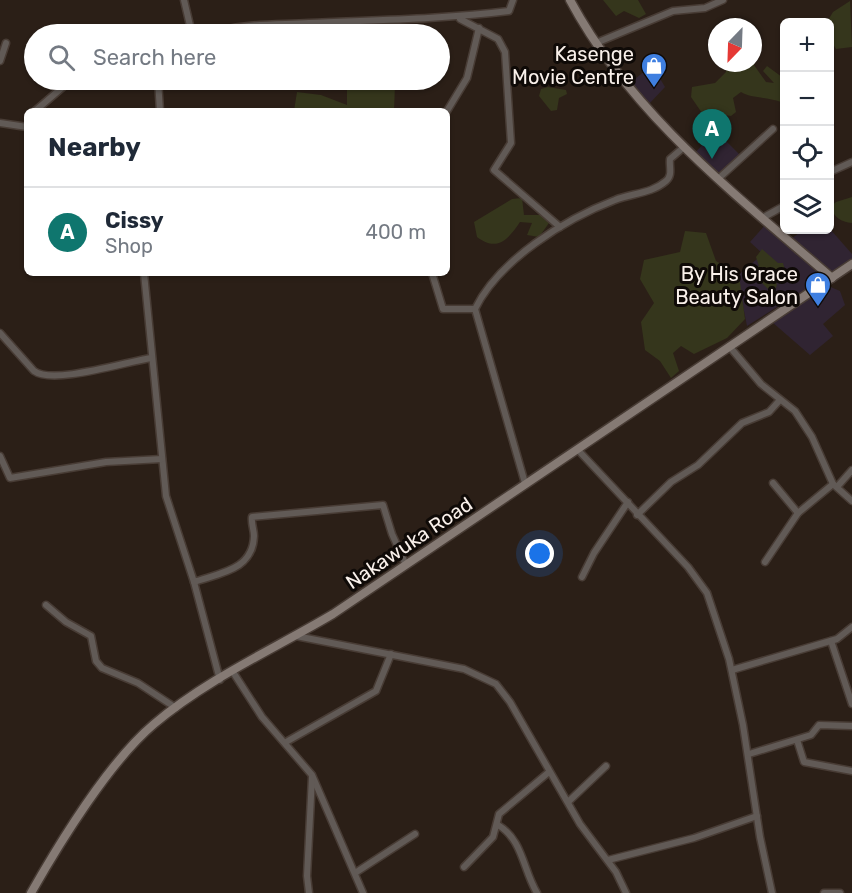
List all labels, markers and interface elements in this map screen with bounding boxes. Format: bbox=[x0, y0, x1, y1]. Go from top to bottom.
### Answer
north arrow bbox=[708, 18, 762, 72]
map controls bbox=[780, 18, 834, 234]
button: + bbox=[780, 18, 834, 72]
search box bbox=[24, 24, 450, 90]
icon: search bbox=[45, 41, 78, 74]
place label: Kasenge Movie Centre bbox=[512, 42, 634, 89]
text: Search here bbox=[93, 44, 216, 71]
shop icon: Kasenge Movie Centre bbox=[639, 51, 669, 89]
button: − bbox=[780, 72, 834, 126]
pin: A bbox=[692, 110, 732, 159]
button: locate bbox=[780, 126, 834, 180]
text: Nearby bbox=[48, 132, 141, 163]
button: layers bbox=[780, 180, 834, 234]
text: Cissy bbox=[105, 207, 164, 234]
text: A bbox=[60, 220, 75, 244]
text: 400 m bbox=[366, 220, 426, 244]
text: Shop bbox=[105, 234, 153, 258]
place label: By His Grace Beauty Salon bbox=[675, 262, 798, 309]
shop icon: By His Grace Beauty Salon bbox=[803, 270, 833, 308]
street label: Nakawuka Road bbox=[341, 492, 477, 594]
your location bbox=[525, 539, 554, 568]

